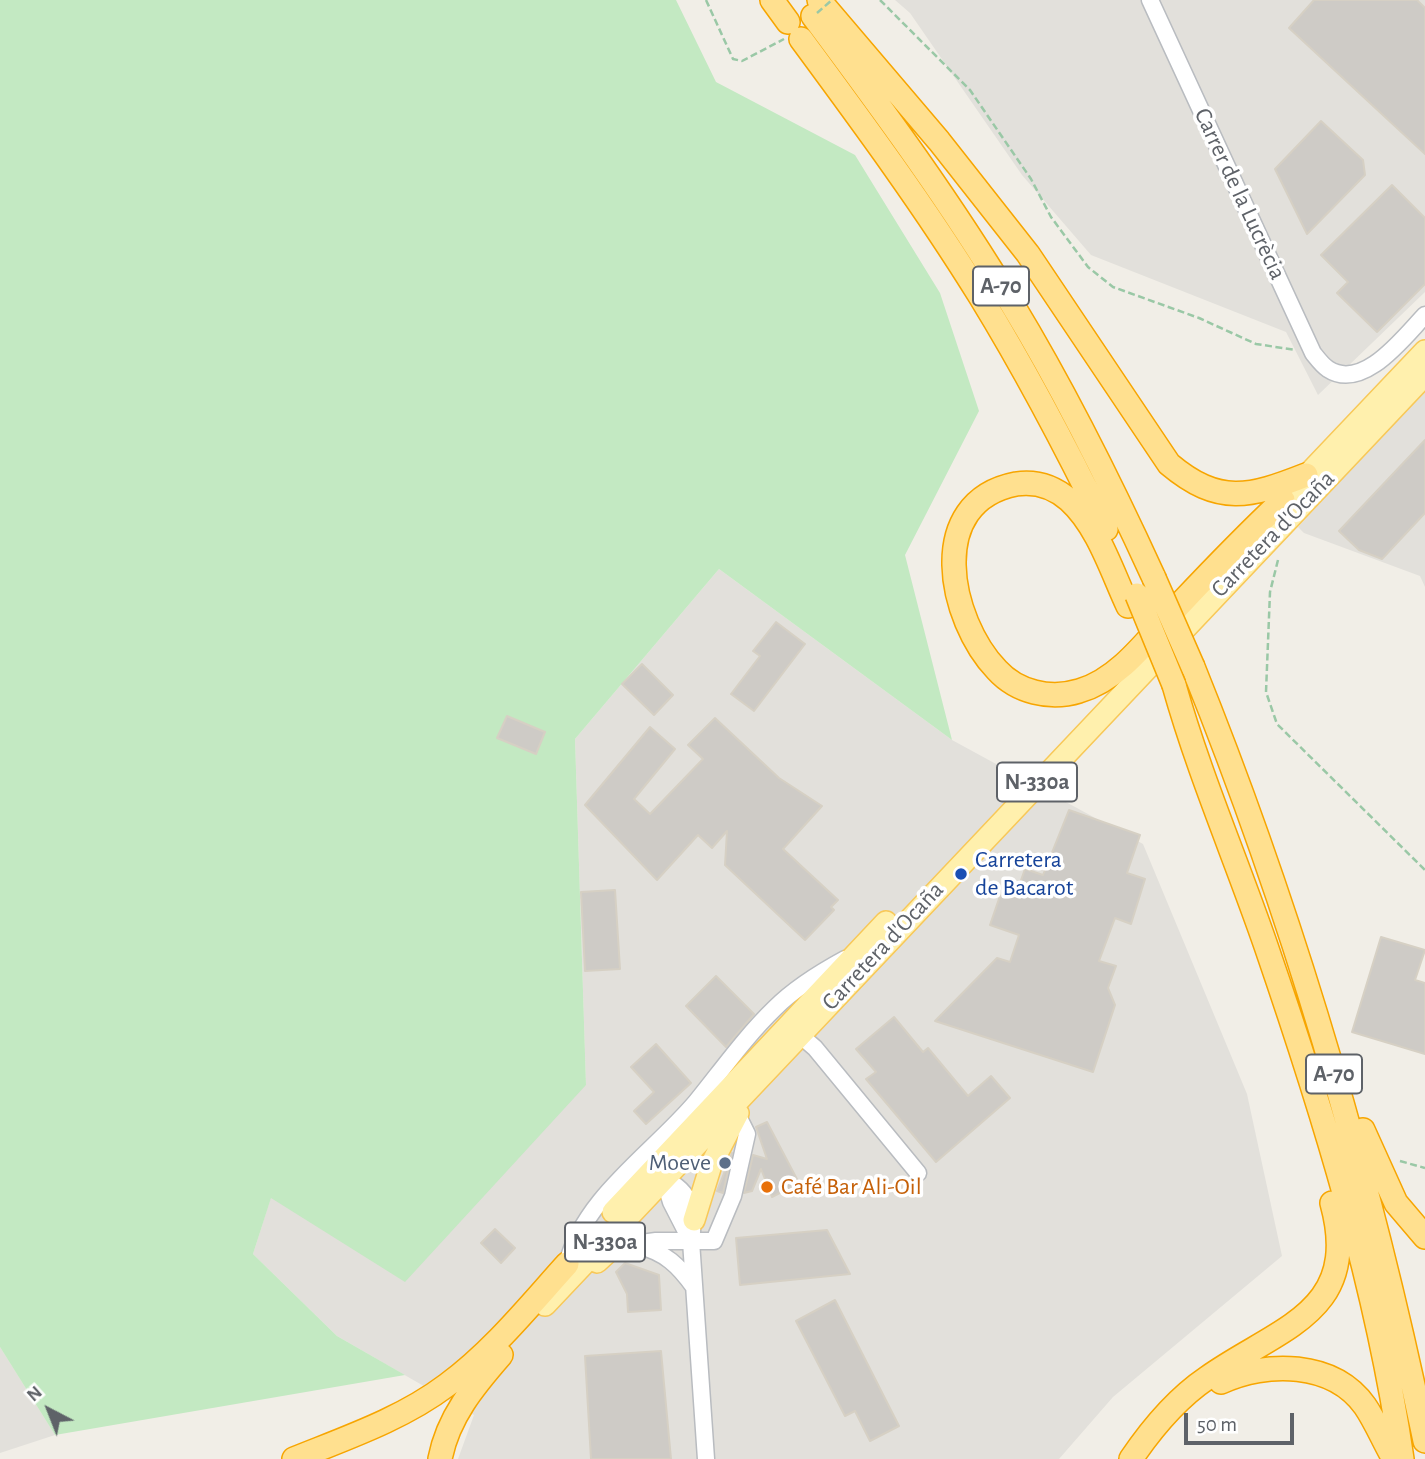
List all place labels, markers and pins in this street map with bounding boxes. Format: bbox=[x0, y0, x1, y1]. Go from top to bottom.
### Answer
place label: Carretera de Bacarot bbox=[975, 846, 1073, 902]
marker: Carretera de Bacarot bbox=[953, 866, 969, 882]
place label: Moeve bbox=[649, 1149, 711, 1177]
marker: Moeve bbox=[717, 1155, 733, 1171]
place label: Café Bar Ali-Oil bbox=[781, 1173, 922, 1201]
marker: Café Bar Ali-Oil bbox=[759, 1179, 775, 1195]

